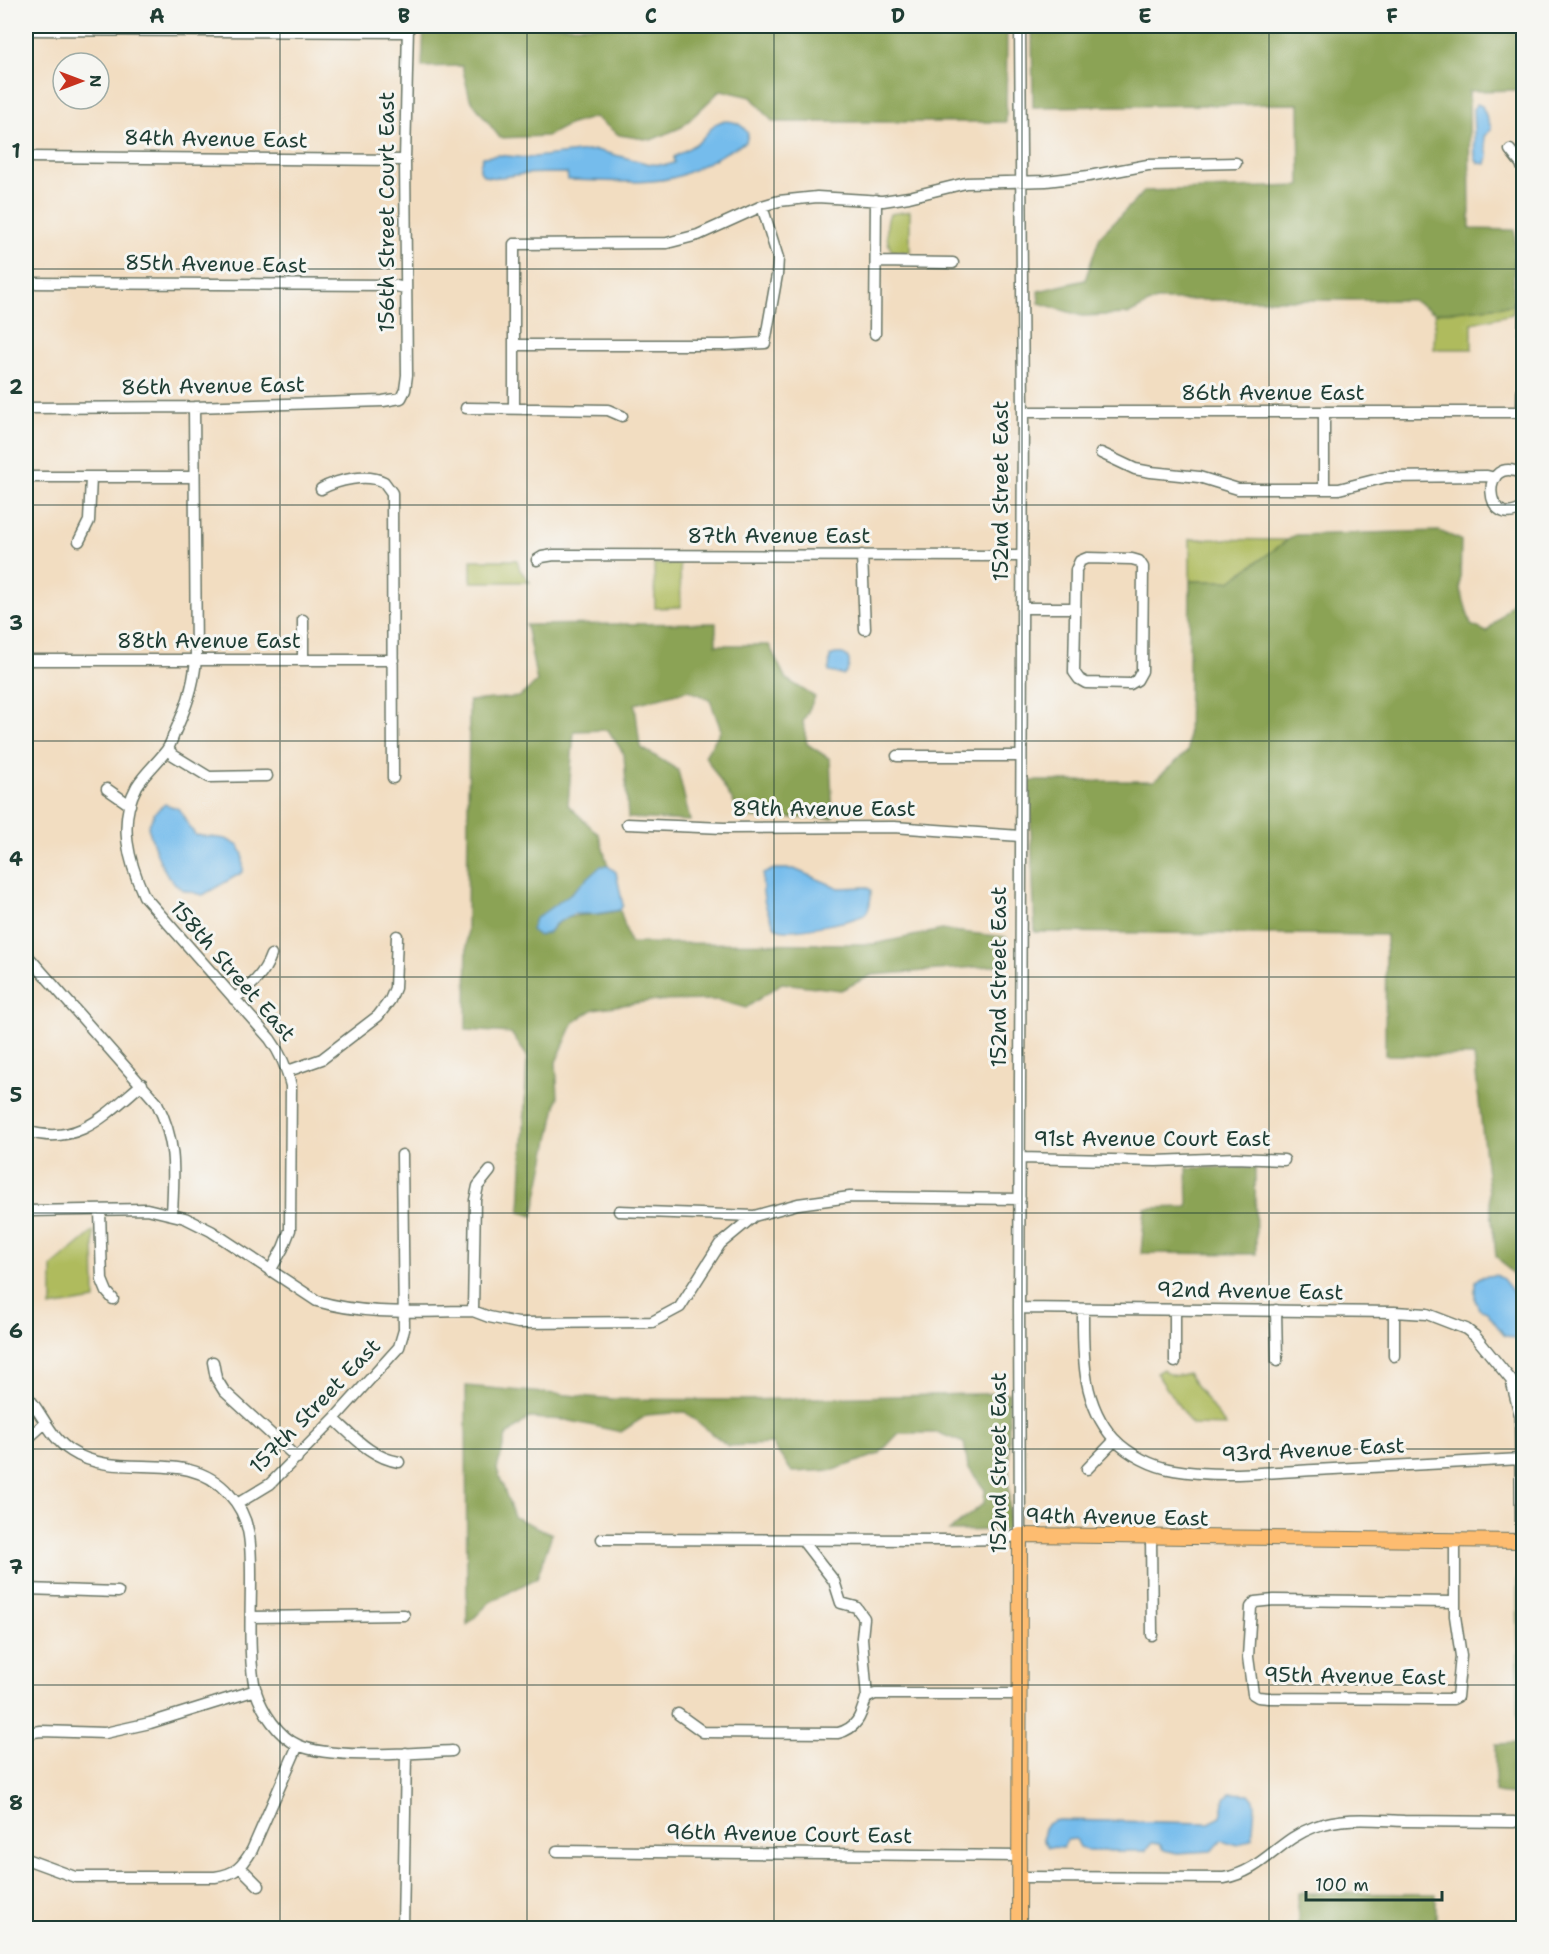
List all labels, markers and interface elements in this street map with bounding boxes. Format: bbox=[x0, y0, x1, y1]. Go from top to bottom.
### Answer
text: A bbox=[149, 3, 165, 29]
text: B bbox=[398, 3, 410, 29]
text: C bbox=[645, 3, 657, 29]
text: D bbox=[891, 3, 905, 29]
text: E bbox=[1138, 3, 1152, 29]
text: F bbox=[1386, 3, 1398, 29]
north arrow bbox=[51, 51, 111, 111]
text: N bbox=[85, 75, 106, 87]
street label: 156th Street Court East bbox=[373, 92, 401, 332]
street label: 84th Avenue East bbox=[124, 123, 308, 155]
text: 1 bbox=[11, 138, 21, 164]
street label: 85th Avenue East bbox=[125, 248, 307, 280]
street label: 86th Avenue East bbox=[121, 370, 305, 402]
text: 2 bbox=[9, 374, 23, 400]
street label: 86th Avenue East bbox=[1181, 379, 1365, 407]
street label: 152nd Street East bbox=[987, 400, 1015, 582]
street label: 87th Avenue East bbox=[688, 522, 871, 550]
text: 3 bbox=[9, 610, 23, 636]
street label: 88th Avenue East bbox=[117, 627, 301, 655]
street label: 89th Avenue East bbox=[732, 795, 916, 823]
text: 4 bbox=[9, 846, 23, 872]
street label: 152nd Street East bbox=[985, 886, 1013, 1068]
street label: 158th Street East bbox=[164, 895, 302, 1047]
text: 5 bbox=[10, 1082, 22, 1108]
street label: 91st Avenue Court East bbox=[1033, 1125, 1271, 1153]
street label: 92nd Avenue East bbox=[1156, 1275, 1344, 1307]
text: 6 bbox=[9, 1318, 23, 1344]
street label: 157th Street East bbox=[243, 1332, 387, 1480]
street label: 152nd Street East bbox=[985, 1372, 1013, 1554]
street label: 93rd Avenue East bbox=[1221, 1431, 1405, 1469]
street label: 94th Avenue East bbox=[1025, 1501, 1209, 1533]
text: 7 bbox=[9, 1554, 23, 1580]
street label: 95th Avenue East bbox=[1264, 1660, 1446, 1692]
text: 8 bbox=[9, 1790, 23, 1816]
street label: 96th Avenue Court East bbox=[666, 1818, 912, 1850]
scale bar bbox=[1306, 1864, 1442, 1902]
text: 100 m bbox=[1315, 1873, 1369, 1897]

